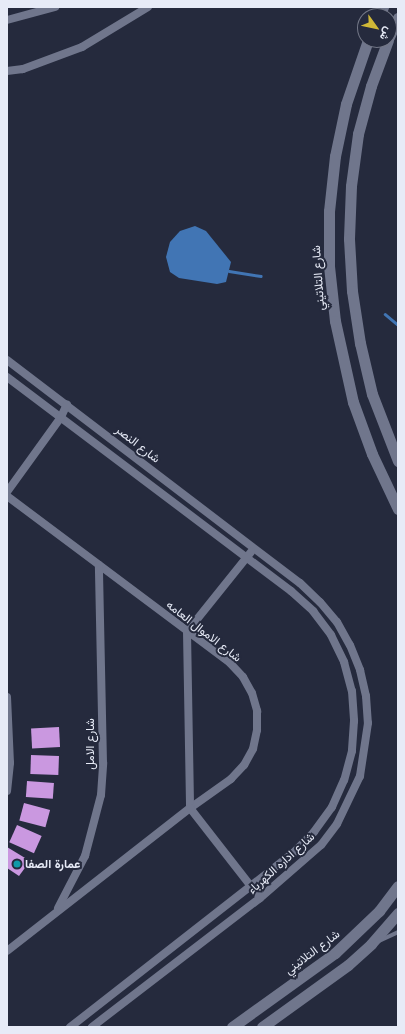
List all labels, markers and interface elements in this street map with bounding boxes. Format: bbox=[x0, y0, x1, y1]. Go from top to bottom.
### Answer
north arrow bbox=[357, 8, 397, 48]
text: ش bbox=[377, 25, 396, 43]
street label: شارع التلاتيني bbox=[309, 245, 327, 311]
street label: شارع النصر bbox=[113, 422, 163, 466]
street label: شارع الاموال العامه bbox=[164, 597, 244, 665]
street label: شارع الامل bbox=[83, 718, 97, 770]
street label: شارع اداره الكهرباء bbox=[245, 829, 317, 897]
place label: عمارة الصفا bbox=[25, 857, 80, 871]
marker: عمارة الصفا bbox=[12, 859, 22, 869]
street label: شارع التلاتيني bbox=[282, 927, 342, 977]

